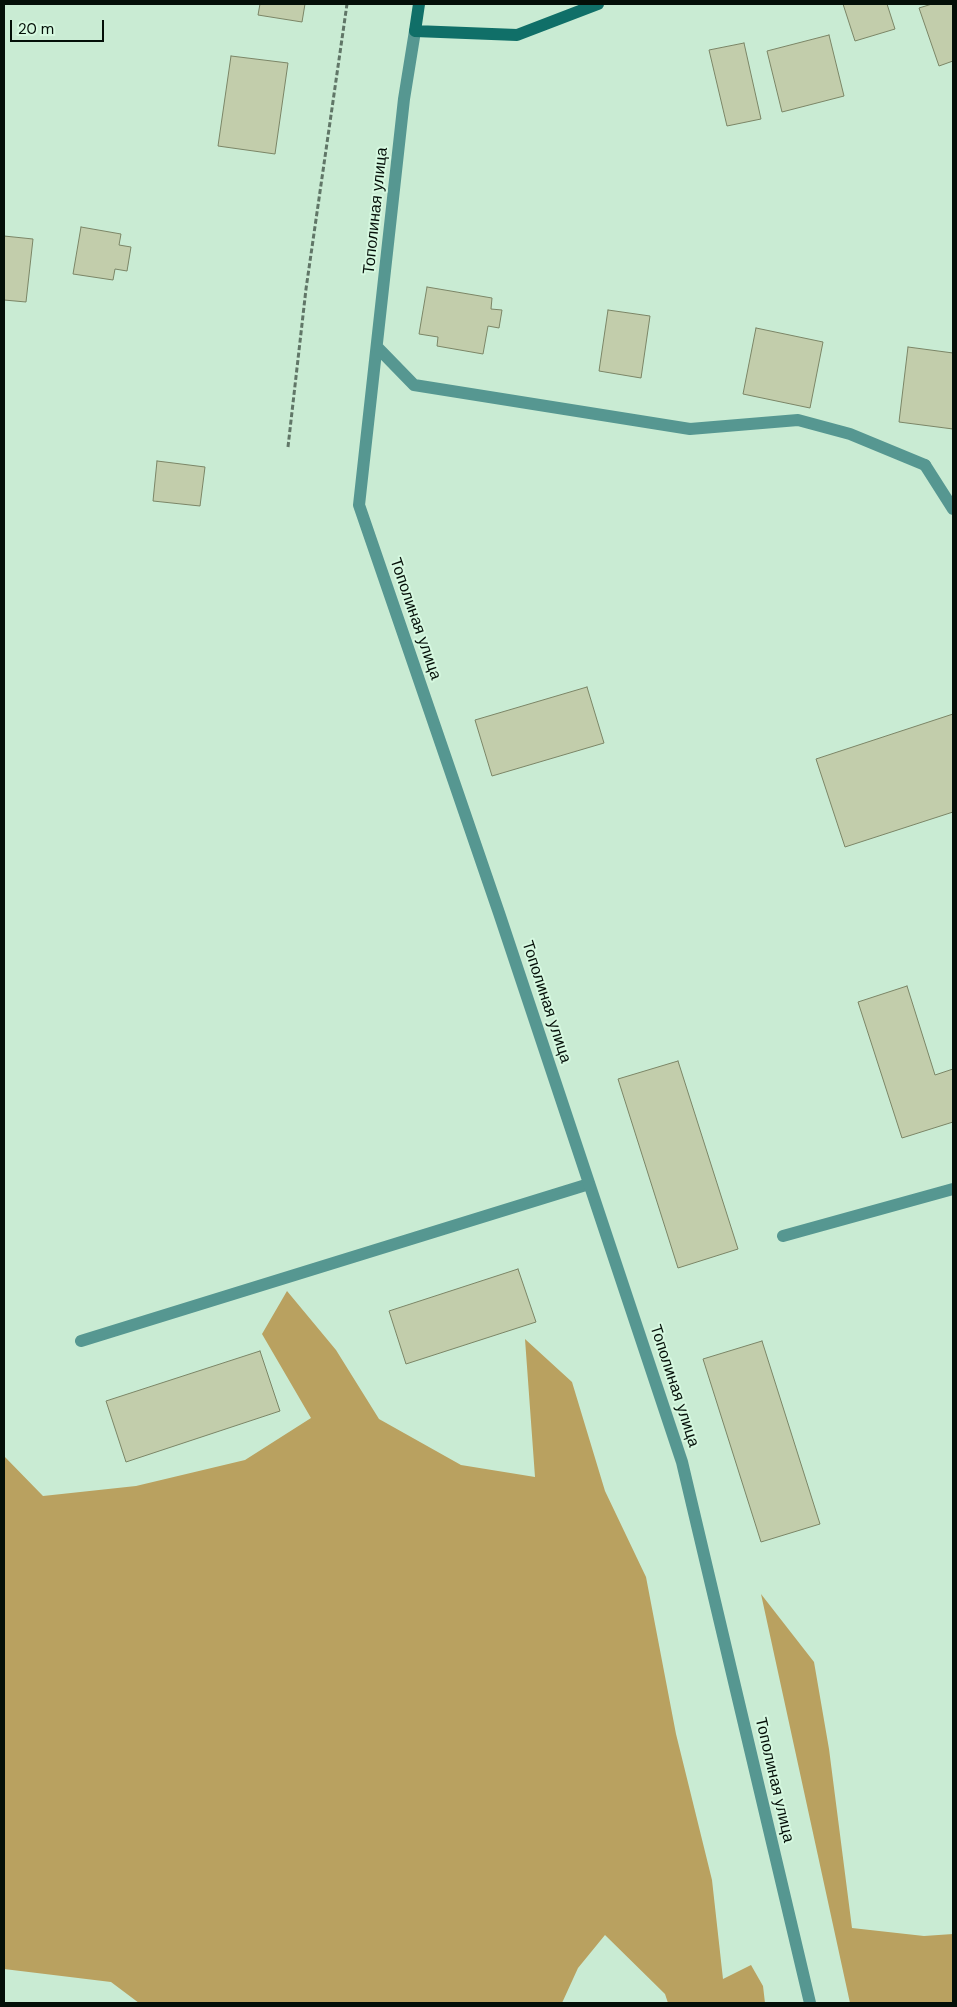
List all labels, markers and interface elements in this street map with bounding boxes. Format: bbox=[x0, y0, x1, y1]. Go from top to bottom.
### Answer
scale bar bbox=[12, 10, 106, 42]
text: 20 m bbox=[18, 19, 54, 39]
street label: Тополиная улица bbox=[360, 147, 392, 275]
street label: Тополиная улица bbox=[385, 556, 445, 682]
street label: Тополиная улица bbox=[517, 938, 575, 1066]
street label: Тополиная улица bbox=[645, 1322, 703, 1450]
street label: Тополиная улица bbox=[750, 1716, 798, 1844]

